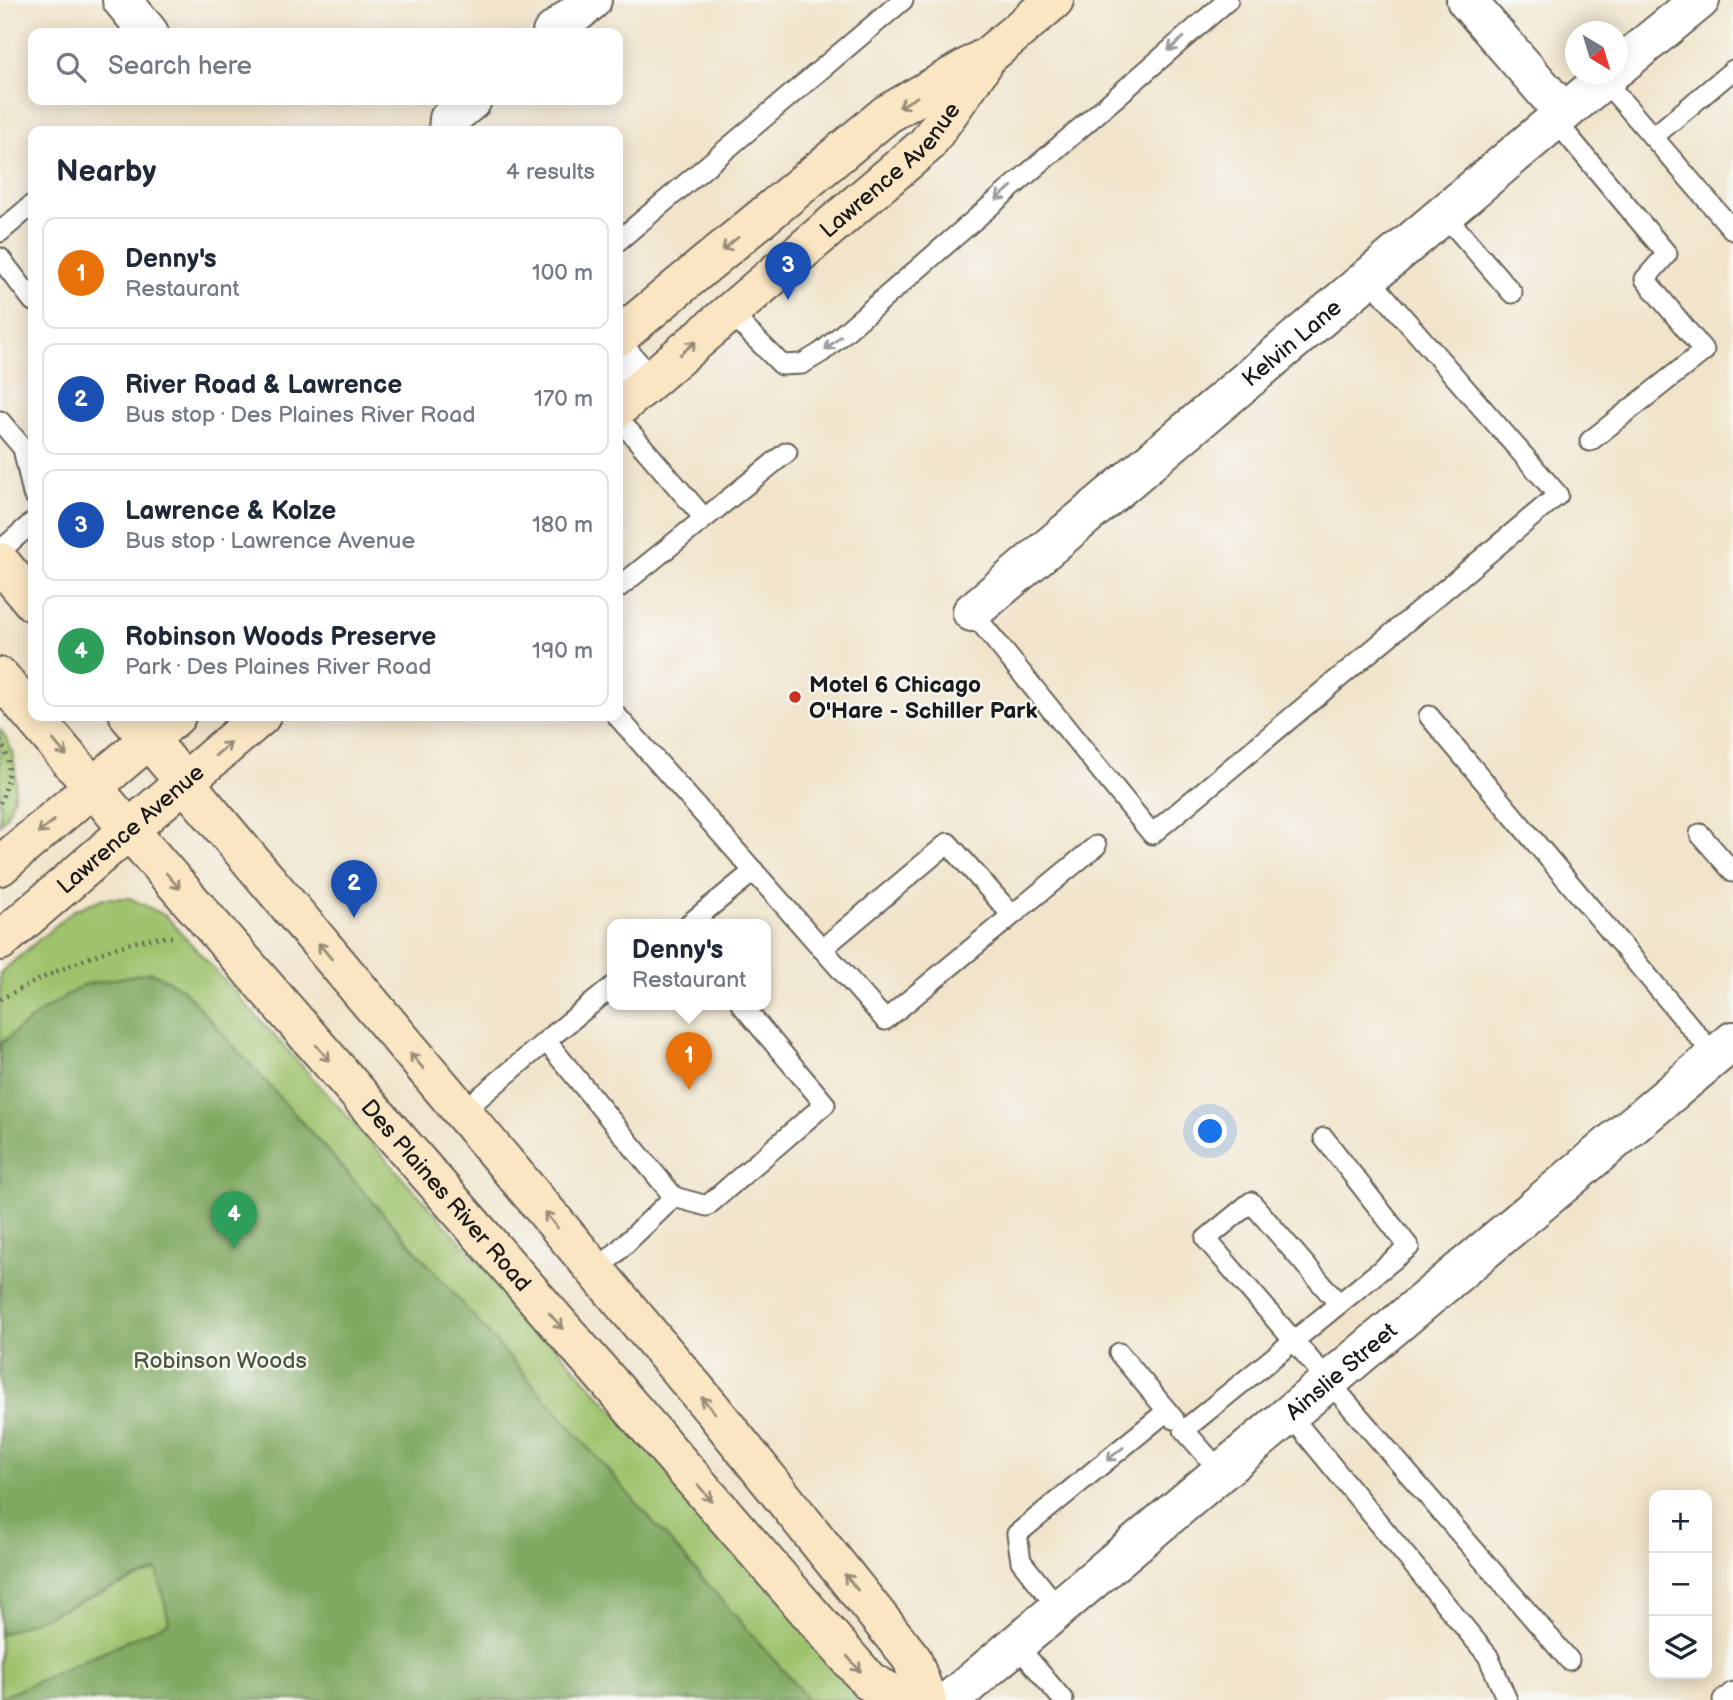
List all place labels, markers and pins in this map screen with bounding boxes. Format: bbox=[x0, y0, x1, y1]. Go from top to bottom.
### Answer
pin: 3 bbox=[765, 242, 811, 300]
place label: Motel 6 Chicago O'Hare - Schiller Park bbox=[809, 671, 1038, 725]
marker: Motel 6 Chicago O'Hare - Schiller Park bbox=[787, 689, 803, 705]
pin: 2 bbox=[331, 860, 377, 918]
pin: 1 bbox=[666, 1032, 712, 1090]
pin: 4 bbox=[211, 1191, 257, 1249]

